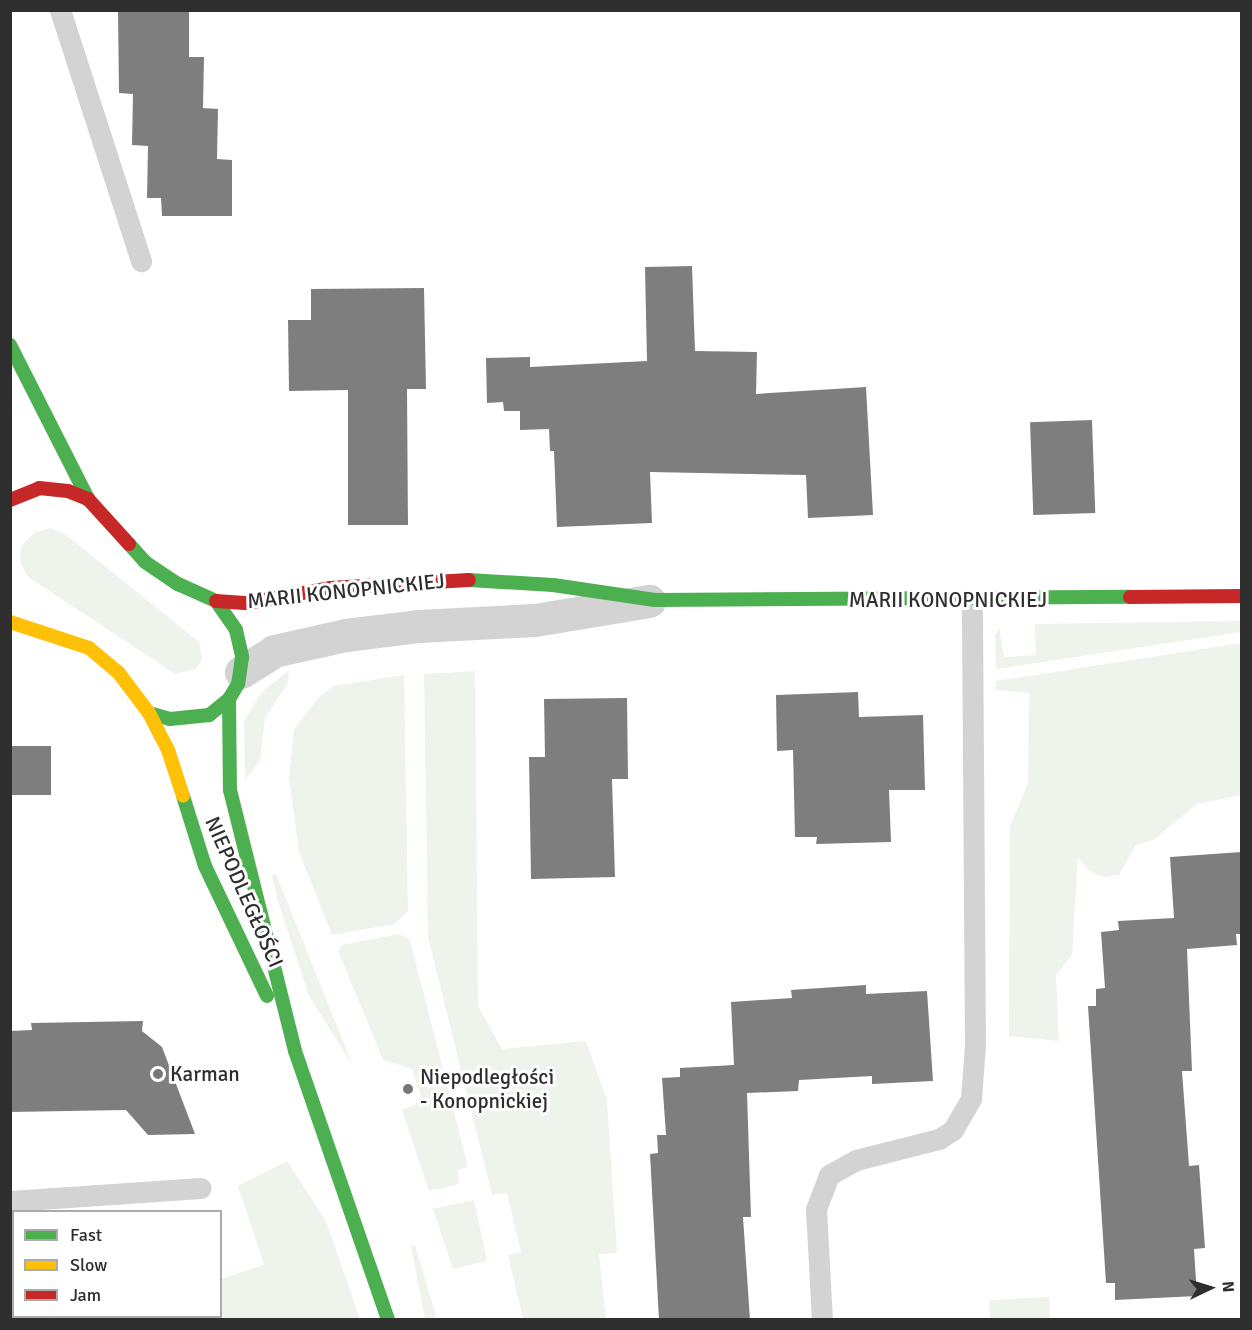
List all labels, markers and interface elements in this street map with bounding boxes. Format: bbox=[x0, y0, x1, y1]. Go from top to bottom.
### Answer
street label: MARII KONOPNICKIEJ bbox=[246, 568, 446, 614]
street label: MARII KONOPNICKIEJ bbox=[849, 587, 1047, 613]
street label: NIEPODLEGŁOŚCI bbox=[199, 813, 289, 971]
place label: Karman bbox=[170, 1061, 240, 1087]
place label: Niepodległości - Konopnickiej bbox=[420, 1064, 554, 1114]
marker: Karman bbox=[151, 1067, 165, 1081]
marker: Niepodległości - Konopnickiej bbox=[401, 1082, 415, 1096]
legend bbox=[12, 1210, 222, 1318]
text: Fast bbox=[70, 1224, 102, 1246]
text: Slow bbox=[70, 1254, 107, 1276]
north arrow bbox=[1180, 1258, 1240, 1318]
text: N bbox=[1218, 1280, 1238, 1293]
text: Jam bbox=[70, 1284, 101, 1306]

